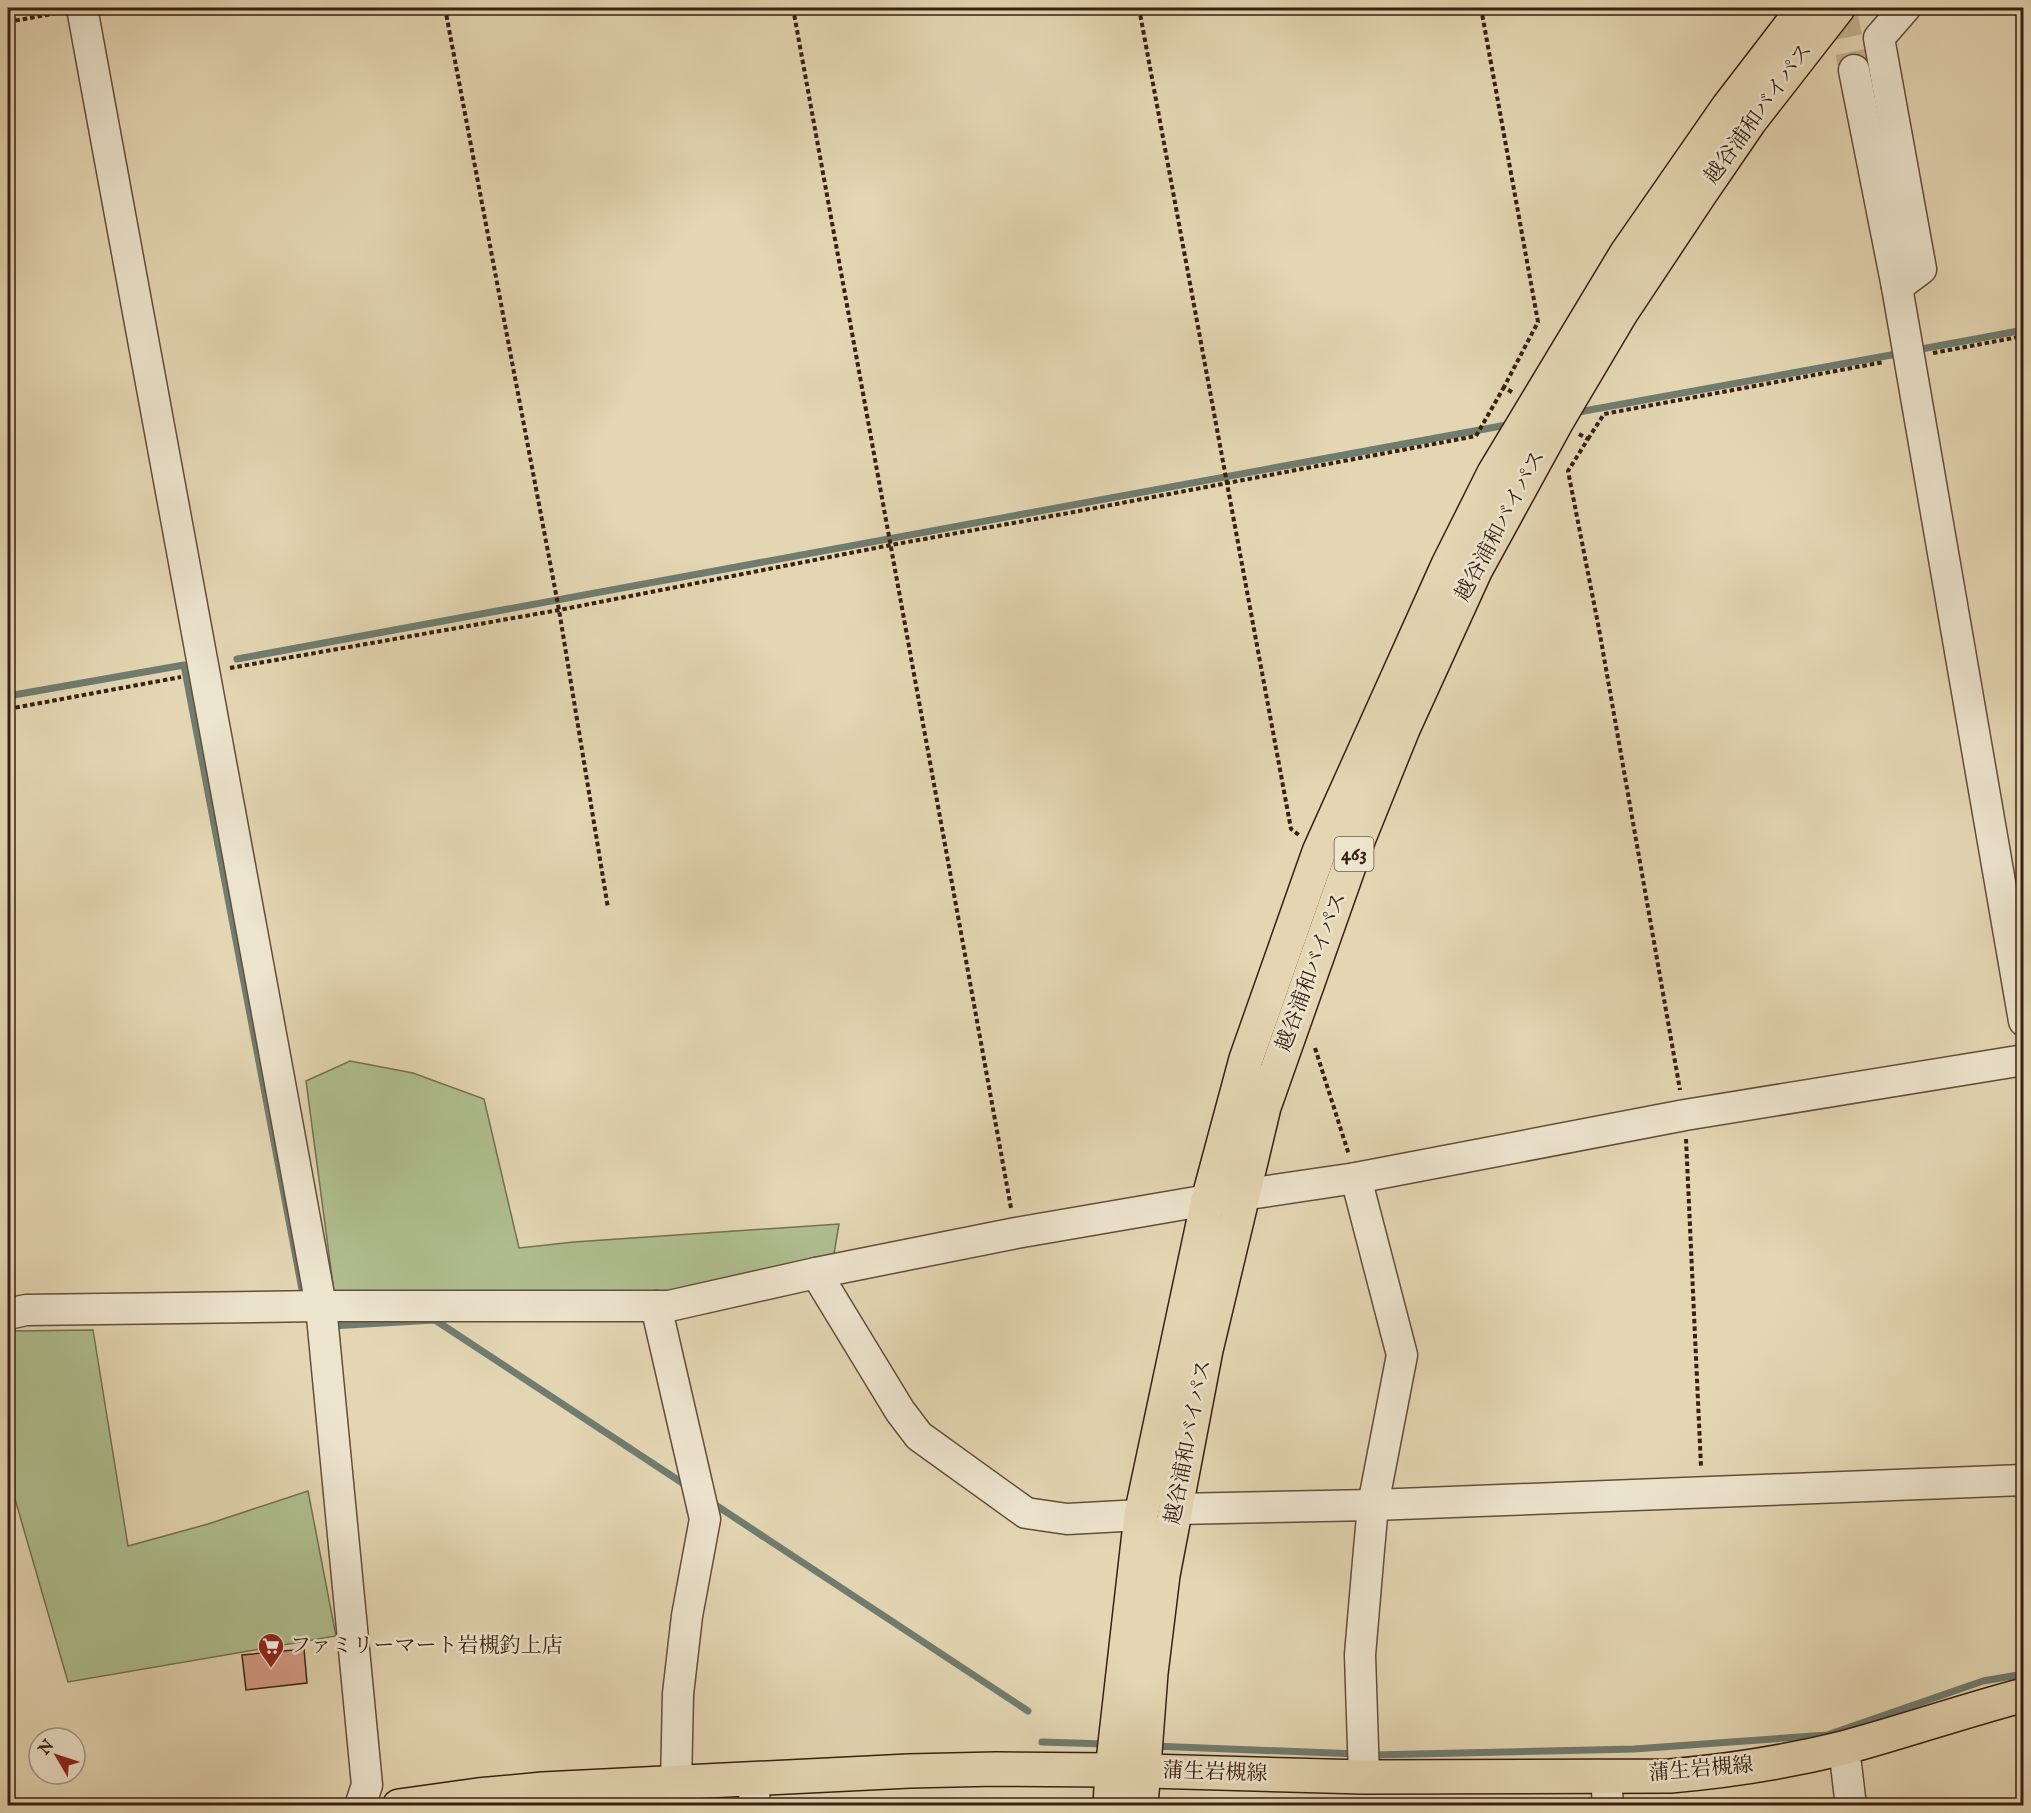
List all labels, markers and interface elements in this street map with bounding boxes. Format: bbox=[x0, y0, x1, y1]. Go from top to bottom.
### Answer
street label: 越谷浦和バイパス bbox=[1699, 38, 1819, 190]
street label: 越谷浦和バイパス bbox=[1450, 446, 1552, 606]
road number: 463 bbox=[1334, 837, 1374, 871]
street label: 越谷浦和バイパス bbox=[1271, 889, 1353, 1055]
street label: 越谷浦和バイパス bbox=[1160, 1357, 1218, 1527]
supermarket icon: ファミリーマート岩槻釣上店 bbox=[256, 1631, 286, 1669]
place label: ファミリーマート岩槻釣上店 bbox=[290, 1633, 563, 1660]
north arrow bbox=[27, 1726, 87, 1786]
text: N bbox=[34, 1736, 59, 1760]
street label: 蒲生岩槻線 bbox=[1648, 1752, 1754, 1788]
street label: 蒲生岩槻線 bbox=[1162, 1758, 1268, 1788]

